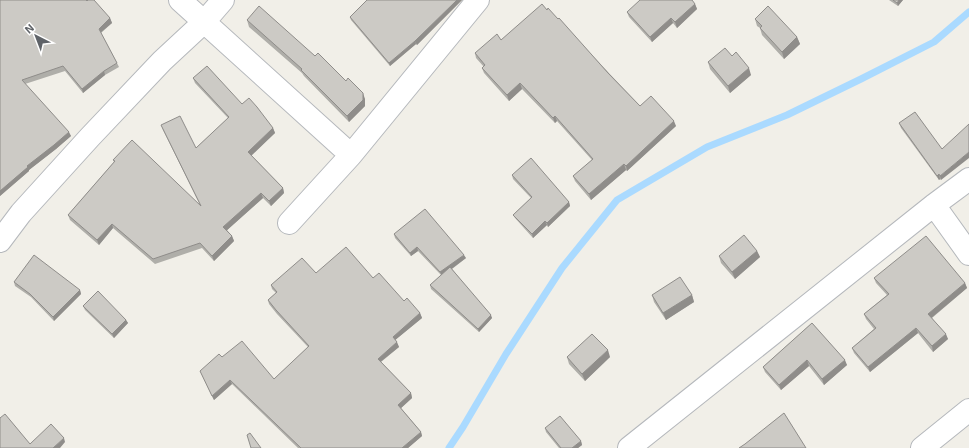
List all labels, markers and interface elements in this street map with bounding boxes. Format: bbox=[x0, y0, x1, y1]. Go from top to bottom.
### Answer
north arrow bbox=[16, 16, 56, 56]
text: N bbox=[22, 21, 36, 36]

